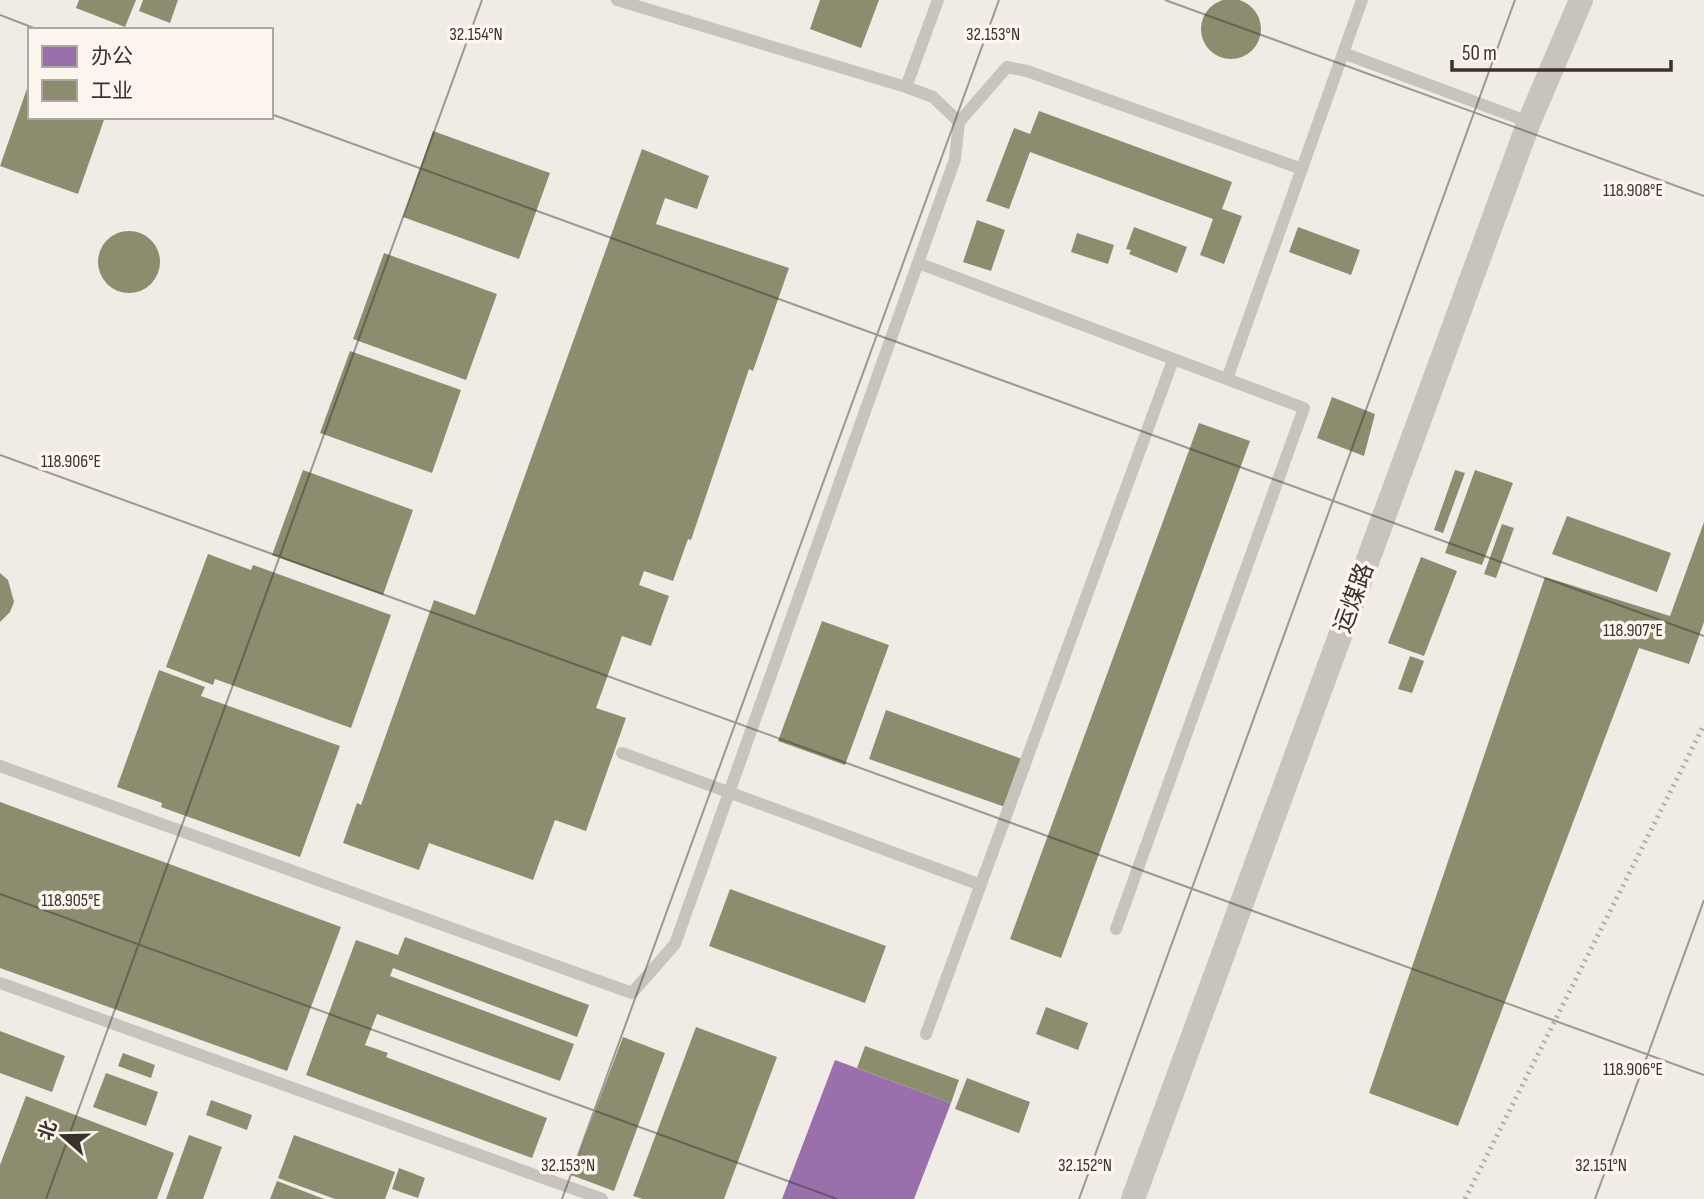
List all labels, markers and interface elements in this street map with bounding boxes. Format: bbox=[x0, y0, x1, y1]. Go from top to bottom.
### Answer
text: 32.154°N bbox=[449, 24, 503, 45]
text: 32.153°N bbox=[966, 24, 1020, 45]
legend bbox=[28, 28, 273, 119]
scale bar bbox=[1452, 28, 1671, 72]
text: 50 m bbox=[1462, 41, 1497, 66]
text: 办公 bbox=[91, 44, 133, 69]
text: 工业 bbox=[91, 79, 133, 104]
text: 118.908°E bbox=[1603, 180, 1663, 201]
text: 118.906°E bbox=[41, 451, 101, 472]
street label: 运煤路 bbox=[1328, 559, 1380, 637]
text: 118.907°E bbox=[1603, 620, 1663, 641]
text: 118.905°E bbox=[41, 890, 101, 911]
text: 118.906°E bbox=[1603, 1059, 1663, 1080]
north arrow bbox=[28, 1101, 98, 1171]
text: 北 bbox=[34, 1118, 62, 1144]
text: 32.153°N bbox=[541, 1155, 595, 1176]
text: 32.152°N bbox=[1058, 1155, 1112, 1176]
text: 32.151°N bbox=[1575, 1155, 1627, 1176]

